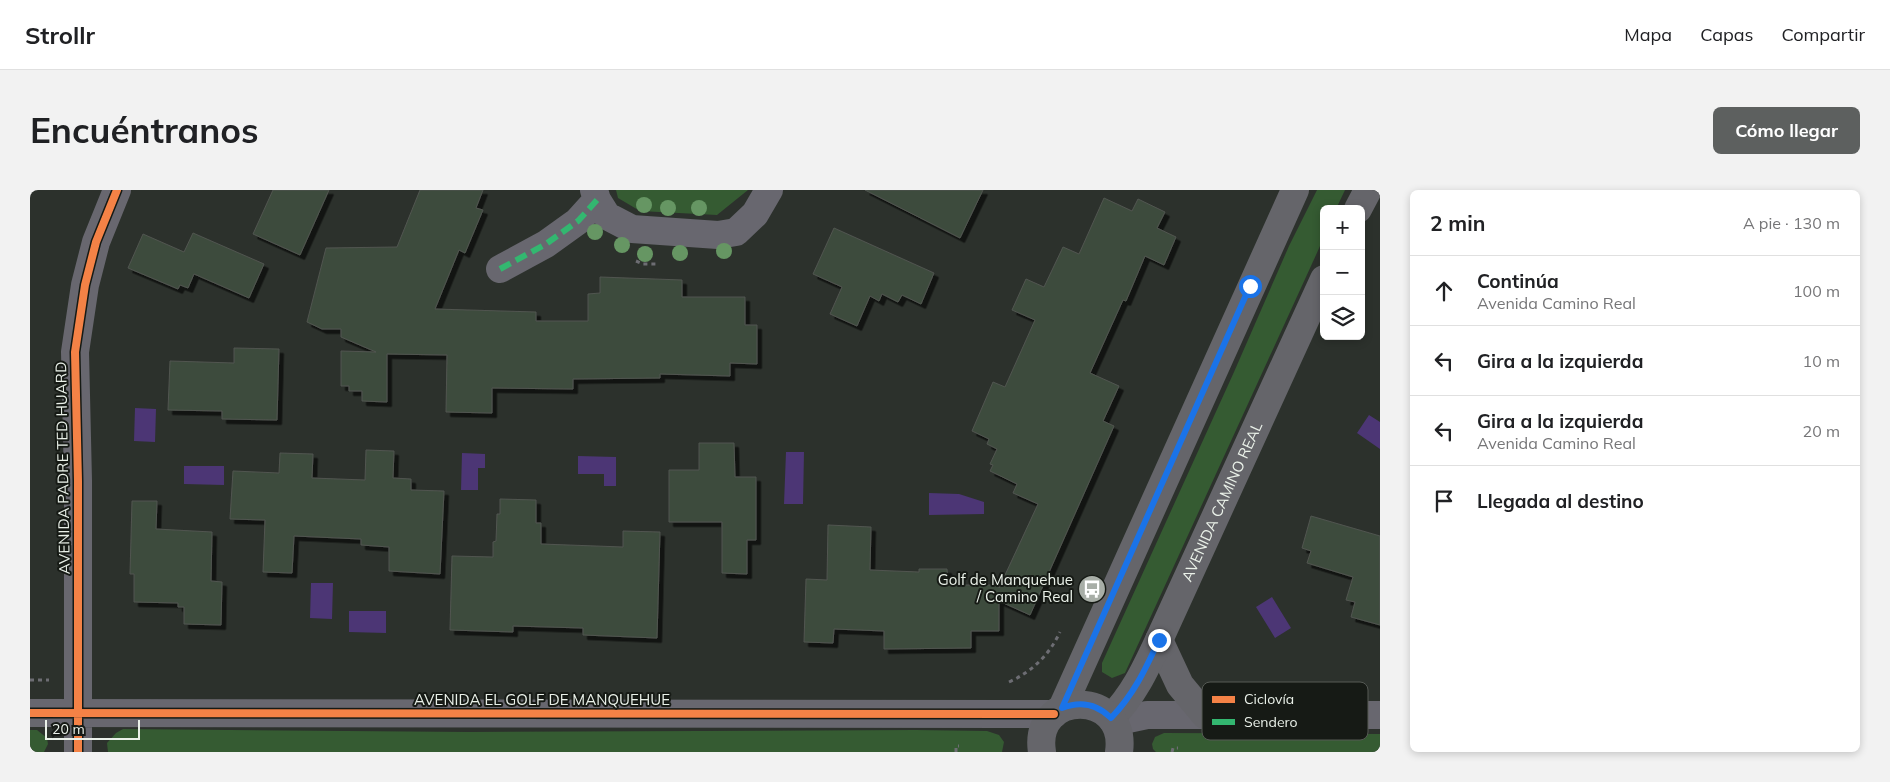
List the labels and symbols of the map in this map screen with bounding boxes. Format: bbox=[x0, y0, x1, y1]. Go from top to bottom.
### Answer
route start bbox=[1239, 275, 1262, 298]
street label: AVENIDA PADRE TED HUARD bbox=[51, 362, 74, 574]
street label: AVENIDA CAMINO REAL bbox=[1177, 419, 1266, 584]
place label: Golf de Manquehue / Camino Real bbox=[938, 570, 1073, 606]
bus stop icon: Golf de Manquehue / Camino Real bbox=[1077, 574, 1107, 604]
route end bbox=[1148, 629, 1171, 652]
legend bbox=[1202, 682, 1368, 740]
street label: AVENIDA EL GOLF DE MANQUEHUE bbox=[414, 690, 670, 709]
text: Ciclovía bbox=[1244, 690, 1294, 708]
text: Sendero bbox=[1244, 713, 1298, 731]
scale bar bbox=[45, 717, 140, 740]

